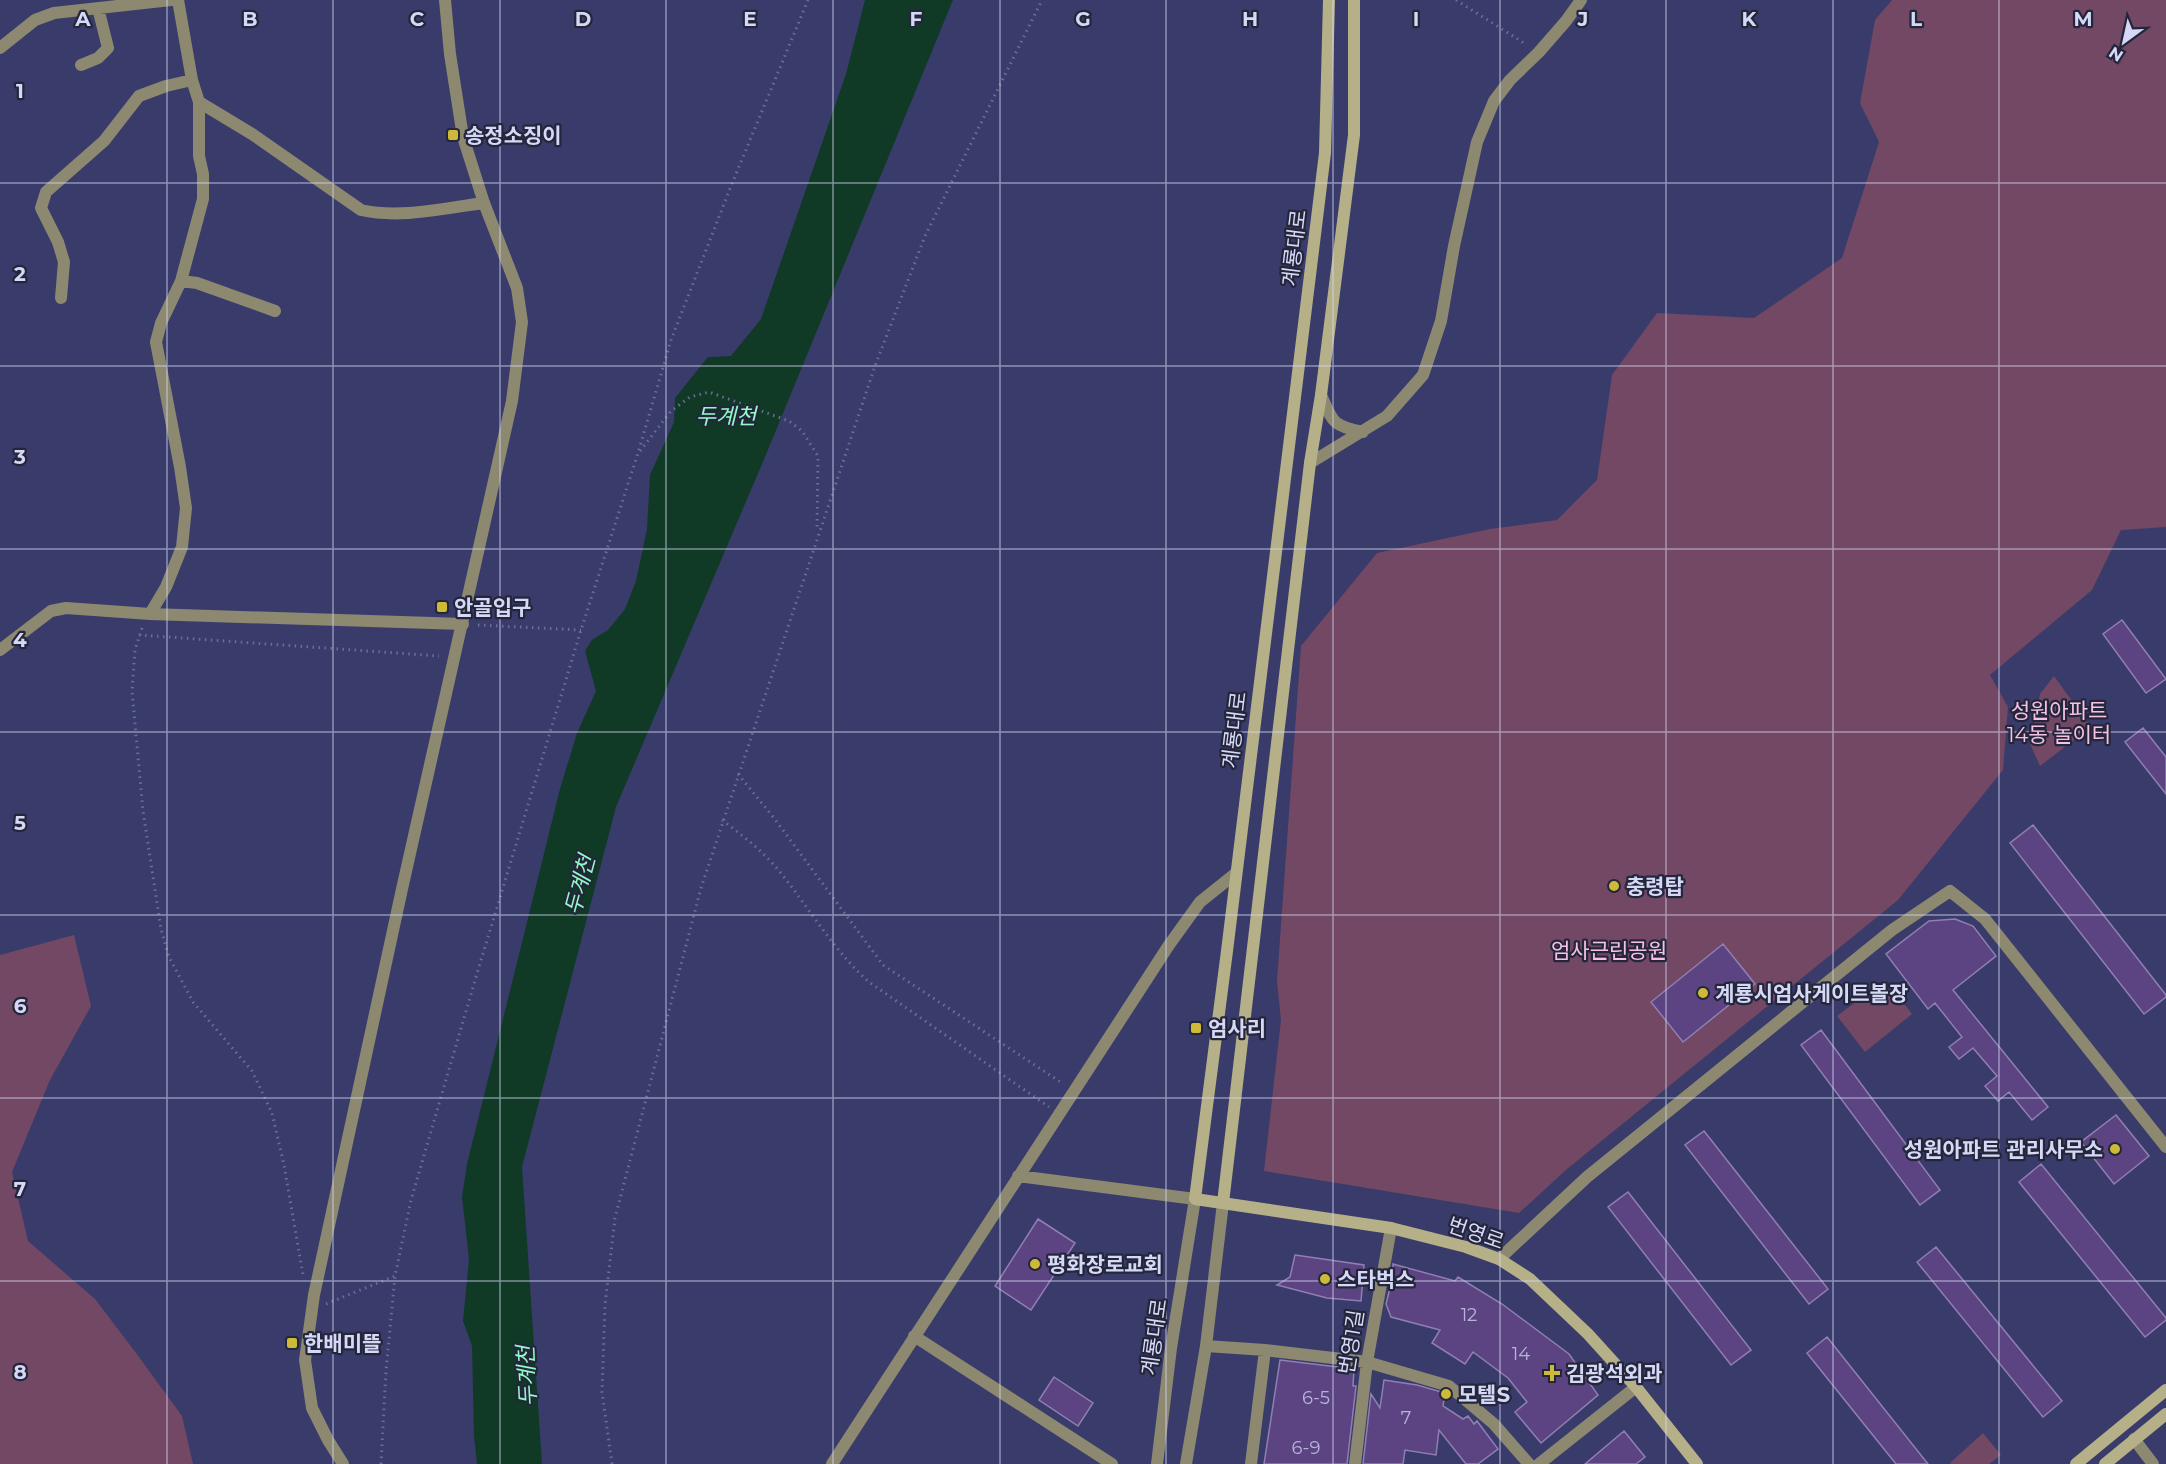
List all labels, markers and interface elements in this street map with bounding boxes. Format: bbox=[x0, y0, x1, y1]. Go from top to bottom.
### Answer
text: A bbox=[74, 7, 91, 31]
text: B bbox=[242, 7, 258, 31]
text: C bbox=[410, 7, 425, 31]
text: D bbox=[575, 7, 591, 31]
text: E bbox=[743, 7, 757, 31]
text: F bbox=[910, 7, 923, 31]
text: G bbox=[1075, 7, 1091, 31]
text: H bbox=[1242, 7, 1258, 31]
text: I bbox=[1413, 7, 1419, 31]
text: J bbox=[1577, 7, 1588, 31]
text: K bbox=[1742, 7, 1758, 31]
text: L bbox=[1910, 7, 1922, 31]
text: M bbox=[2073, 7, 2093, 31]
north arrow bbox=[2094, 12, 2154, 72]
text: N bbox=[2106, 43, 2127, 66]
text: 1 bbox=[16, 79, 24, 103]
place label: 송정소징이 bbox=[465, 123, 562, 148]
marker: 송정소징이 bbox=[446, 128, 460, 142]
street label: 계룡대로 bbox=[1277, 208, 1311, 288]
text: 2 bbox=[14, 262, 26, 286]
water label: 두계천 bbox=[696, 403, 759, 430]
text: 3 bbox=[13, 445, 26, 469]
place label: 안골입구 bbox=[454, 595, 531, 620]
marker: 안골입구 bbox=[435, 600, 449, 614]
text: 4 bbox=[13, 628, 27, 652]
street label: 계룡대로 bbox=[1217, 690, 1251, 770]
park label: 성원아파트 14동 놀이터 bbox=[2007, 698, 2111, 747]
text: 5 bbox=[14, 811, 26, 835]
water label: 두계천 bbox=[559, 850, 602, 918]
place label: 충령탑 bbox=[1626, 874, 1684, 899]
marker: 충령탑 bbox=[1607, 879, 1621, 893]
park label: 엄사근린공원 bbox=[1551, 938, 1667, 963]
place label: 계룡시엄사게이트볼장 bbox=[1715, 981, 1908, 1006]
marker: 계룡시엄사게이트볼장 bbox=[1696, 986, 1710, 1000]
text: 6 bbox=[14, 994, 27, 1018]
place label: 엄사리 bbox=[1208, 1016, 1266, 1041]
marker: 엄사리 bbox=[1189, 1021, 1203, 1035]
place label: 성원아파트 관리사무소 bbox=[1904, 1137, 2103, 1162]
marker: 성원아파트 관리사무소 bbox=[2108, 1142, 2122, 1156]
text: 7 bbox=[14, 1177, 26, 1201]
street label: 번영로 bbox=[1445, 1212, 1507, 1254]
place label: 평화장로교회 bbox=[1047, 1252, 1163, 1277]
marker: 평화장로교회 bbox=[1028, 1257, 1042, 1271]
place label: 스타벅스 bbox=[1337, 1267, 1414, 1292]
marker: 스타벅스 bbox=[1318, 1272, 1332, 1286]
street label: 계룡대로 bbox=[1136, 1297, 1172, 1377]
house number: 12 bbox=[1461, 1304, 1477, 1326]
street label: 번영1길 bbox=[1334, 1308, 1368, 1376]
place label: 한배미뜰 bbox=[304, 1331, 381, 1356]
marker: 한배미뜰 bbox=[285, 1336, 299, 1350]
water label: 두계천 bbox=[512, 1342, 542, 1407]
house number: 14 bbox=[1512, 1343, 1530, 1365]
text: 8 bbox=[13, 1360, 27, 1384]
place label: 김광석외과 bbox=[1566, 1361, 1663, 1386]
marker: 김광석외과 bbox=[1543, 1364, 1561, 1382]
place label: 모텔S bbox=[1458, 1382, 1510, 1407]
house number: 6-5 bbox=[1302, 1387, 1330, 1409]
marker: 모텔S bbox=[1439, 1387, 1453, 1401]
house number: 7 bbox=[1401, 1407, 1411, 1429]
house number: 6-9 bbox=[1292, 1437, 1320, 1459]

